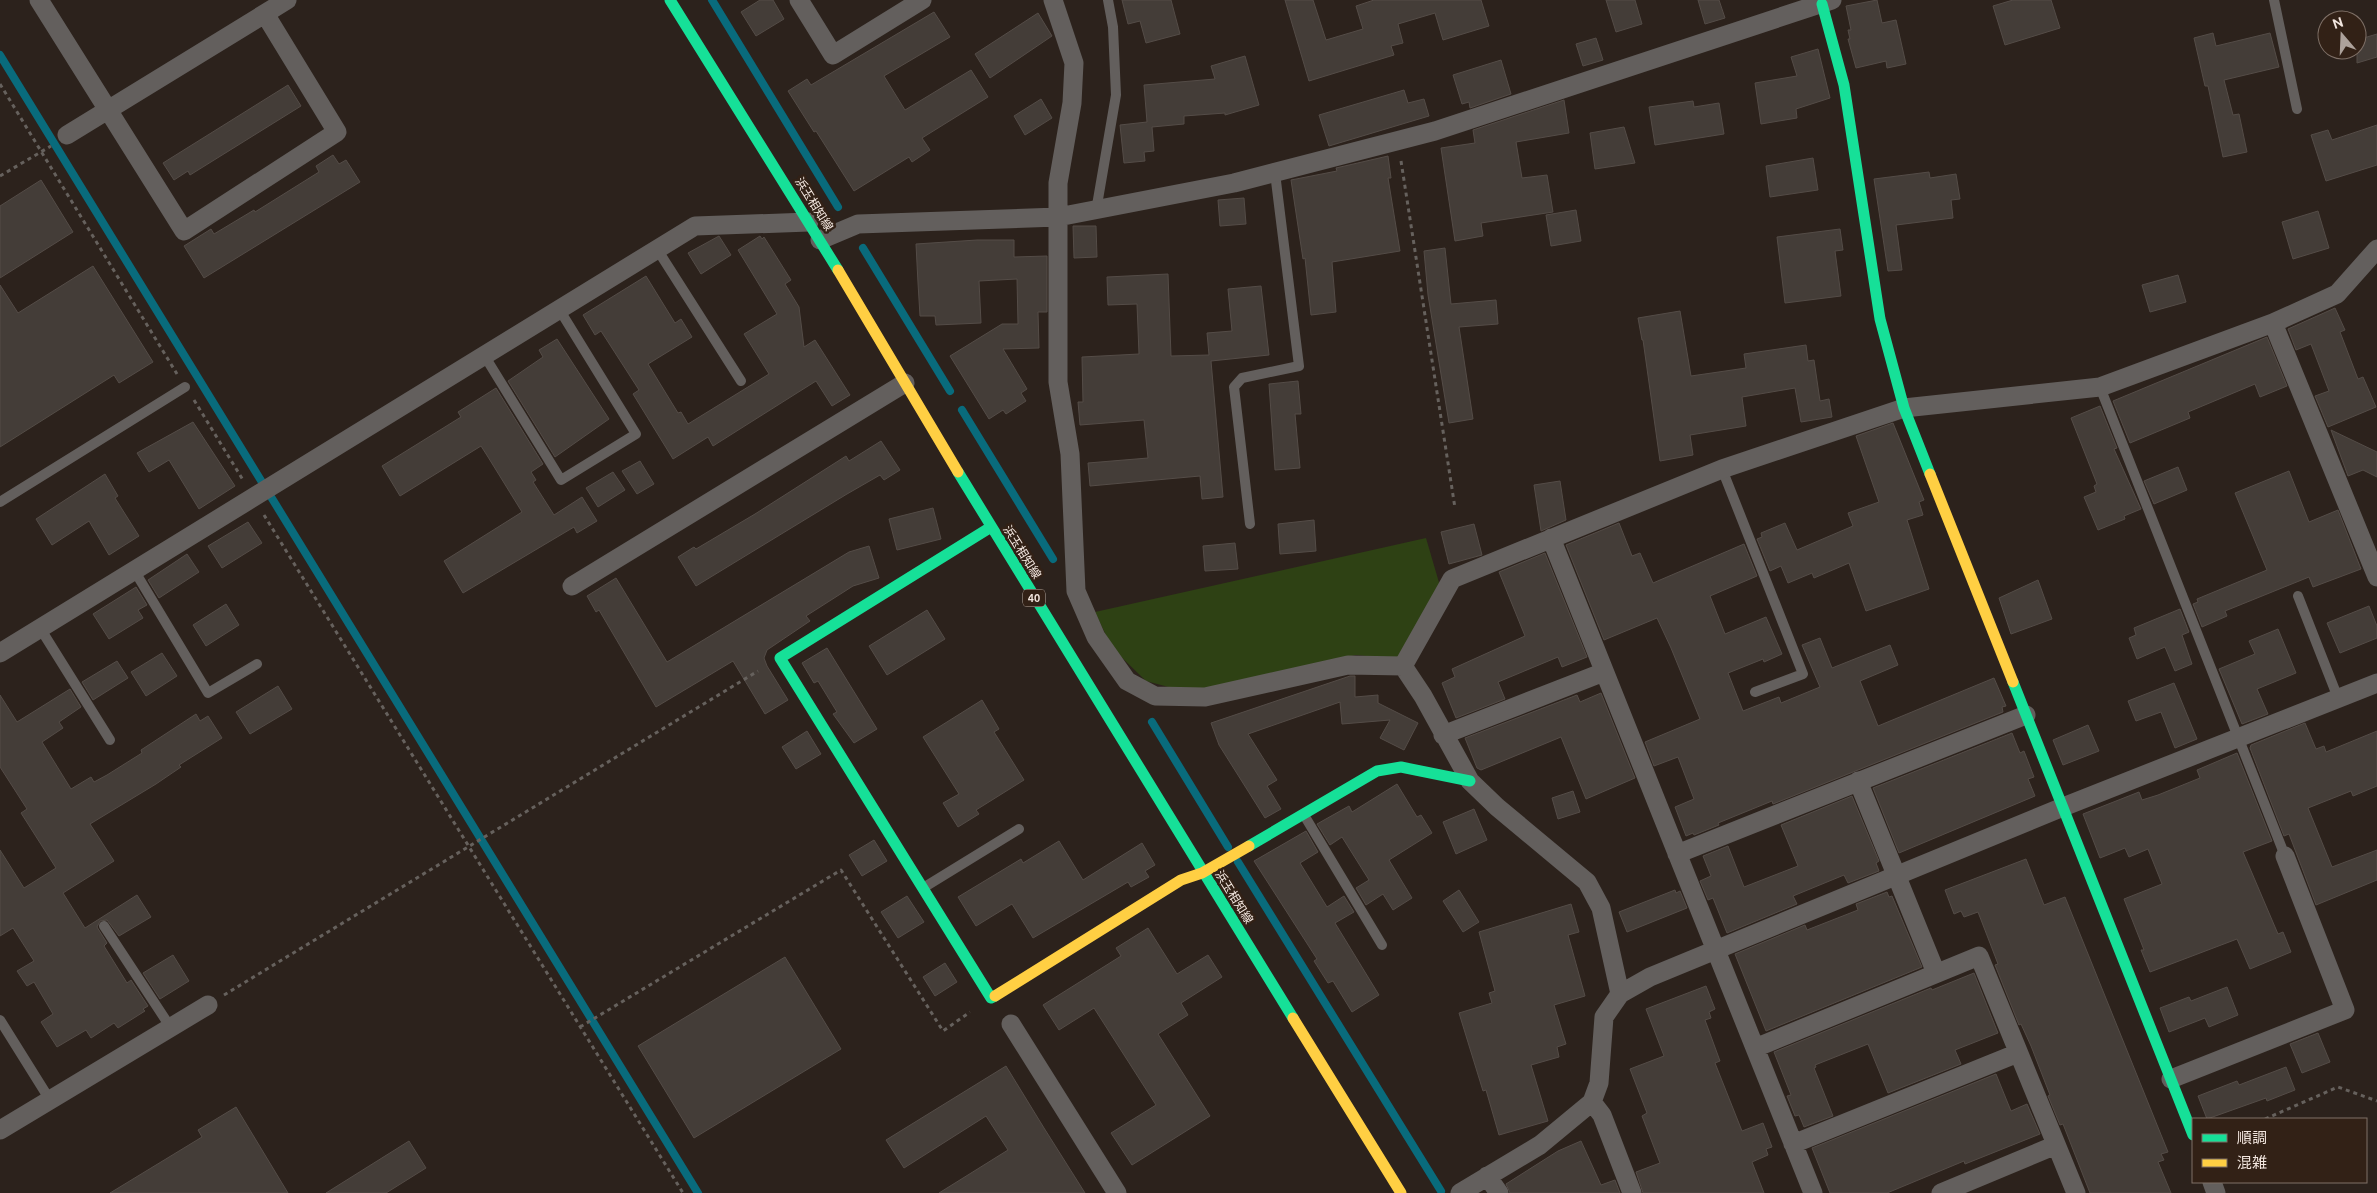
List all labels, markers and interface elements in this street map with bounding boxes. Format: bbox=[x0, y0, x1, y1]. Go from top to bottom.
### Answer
north arrow bbox=[2317, 10, 2367, 60]
text: N bbox=[2330, 13, 2345, 32]
street label: 浜玉相知線 bbox=[793, 175, 836, 233]
street label: 浜玉相知線 bbox=[1001, 523, 1044, 581]
road number: 40 bbox=[1023, 590, 1045, 606]
street label: 浜玉相知線 bbox=[1213, 868, 1256, 926]
legend bbox=[2192, 1118, 2367, 1183]
text: 順調 bbox=[2237, 1129, 2267, 1146]
text: 混雑 bbox=[2237, 1154, 2267, 1171]

